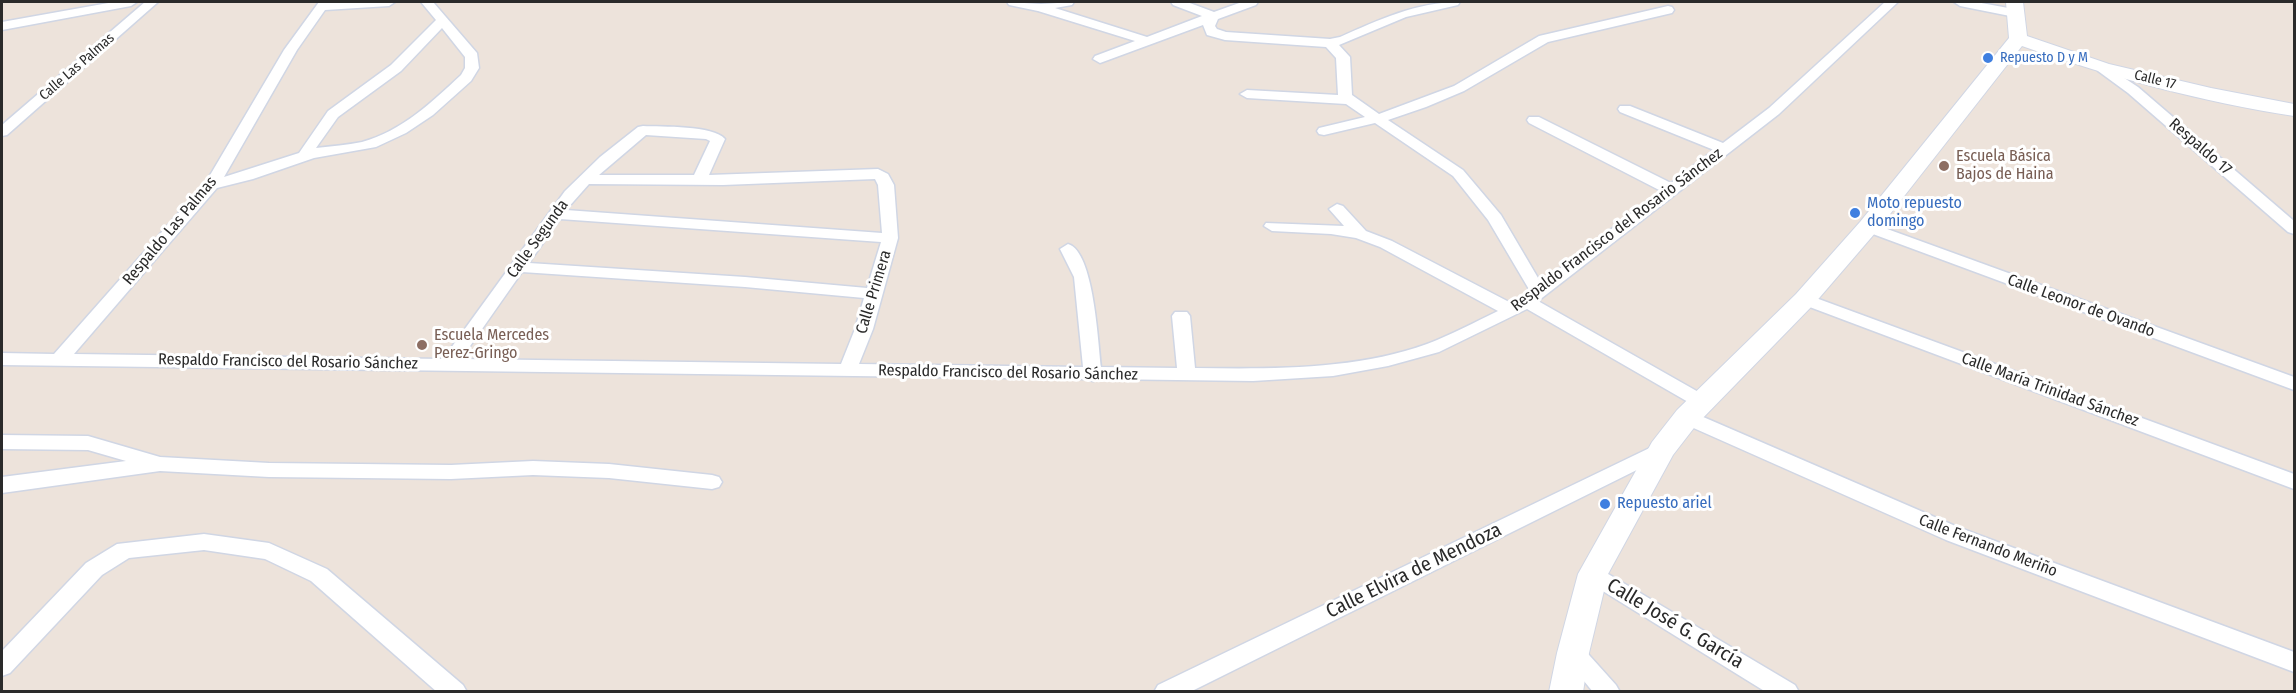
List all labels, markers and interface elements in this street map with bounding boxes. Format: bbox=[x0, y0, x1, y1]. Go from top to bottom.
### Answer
street label: Calle Las Palmas bbox=[36, 30, 118, 104]
place label: Repuesto D y M bbox=[2000, 50, 2088, 66]
marker: Repuesto D y M bbox=[1981, 51, 1995, 65]
street label: Calle 17 bbox=[2132, 67, 2178, 93]
street label: Respaldo 17 bbox=[2165, 115, 2235, 179]
street label: Respaldo Francisco del Rosario Sánchez bbox=[1508, 144, 1726, 316]
place label: Escuela Básica Bajos de Haina bbox=[1956, 147, 2054, 185]
marker: Escuela Básica Bajos de Haina bbox=[1937, 159, 1951, 173]
street label: Respaldo Las Palmas bbox=[119, 173, 221, 289]
place label: Moto repuesto domingo bbox=[1867, 194, 1962, 232]
street label: Calle Segunda bbox=[503, 196, 573, 282]
marker: Moto repuesto domingo bbox=[1848, 206, 1862, 220]
street label: Calle Primera bbox=[852, 248, 896, 336]
street label: Calle Leonor de Ovando bbox=[2005, 270, 2157, 342]
place label: Escuela Mercedes Perez-Gringo bbox=[434, 326, 549, 364]
marker: Escuela Mercedes Perez-Gringo bbox=[415, 338, 429, 352]
street label: Calle María Trinidad Sánchez bbox=[1959, 349, 2141, 431]
street label: Respaldo Francisco del Rosario Sánchez bbox=[158, 350, 418, 374]
street label: Respaldo Francisco del Rosario Sánchez bbox=[878, 361, 1138, 385]
place label: Repuesto ariel bbox=[1617, 494, 1712, 514]
marker: Repuesto ariel bbox=[1598, 497, 1612, 511]
street label: Calle Fernando Meriño bbox=[1916, 511, 2060, 581]
street label: Calle Elvira de Mendoza bbox=[1322, 518, 1506, 624]
street label: Calle José G. García bbox=[1602, 574, 1748, 674]

